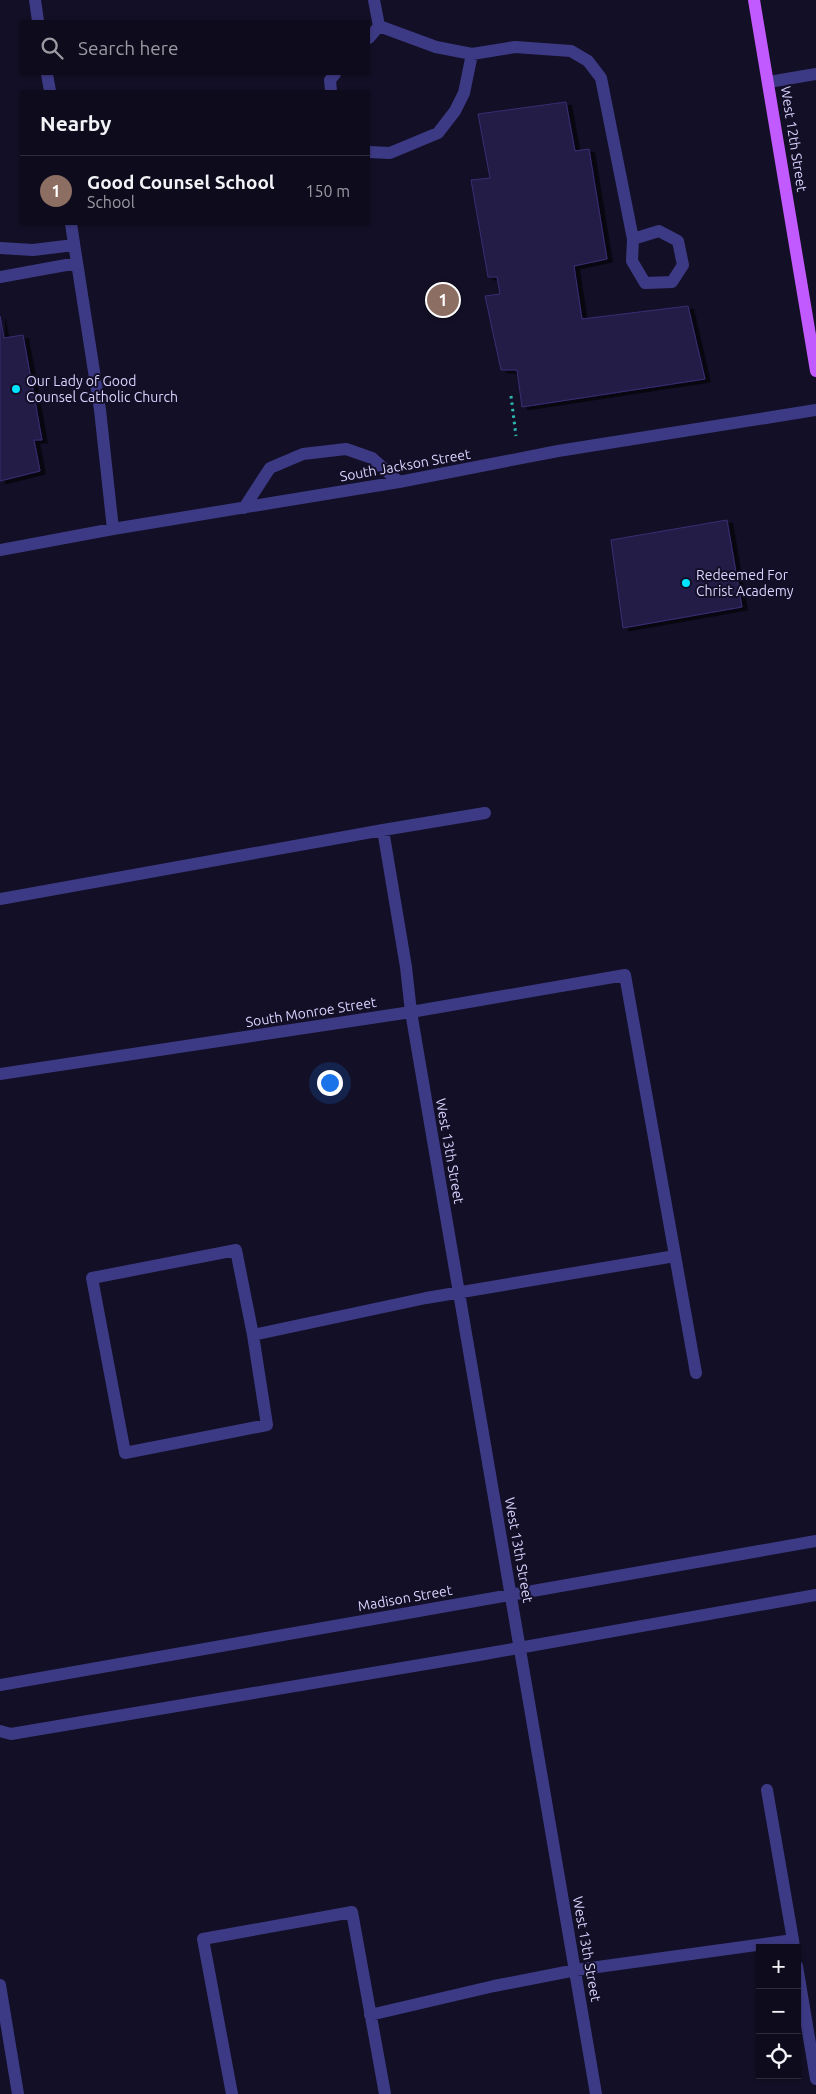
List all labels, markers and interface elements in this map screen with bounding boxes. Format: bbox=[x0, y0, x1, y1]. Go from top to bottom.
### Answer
search box bbox=[20, 20, 370, 75]
icon: search bbox=[38, 34, 66, 62]
text: Search here bbox=[78, 37, 178, 59]
street label: West 12th Street bbox=[778, 85, 810, 193]
text: Nearby bbox=[40, 111, 111, 135]
text: Good Counsel School bbox=[87, 171, 275, 193]
text: 1 bbox=[51, 182, 61, 200]
text: 150 m bbox=[305, 182, 350, 200]
text: School bbox=[87, 193, 135, 211]
pin: 1 bbox=[427, 281, 459, 319]
place label: Our Lady of Good Counsel Catholic Church bbox=[26, 373, 178, 405]
marker: Our Lady of Good Counsel Catholic Church bbox=[10, 383, 22, 395]
street label: South Jackson Street bbox=[338, 446, 472, 484]
place label: Redeemed For Christ Academy bbox=[696, 567, 794, 599]
marker: Redeemed For Christ Academy bbox=[680, 577, 692, 589]
street label: South Monroe Street bbox=[245, 994, 378, 1030]
your location bbox=[317, 1070, 343, 1096]
street label: West 13th Street bbox=[433, 1097, 467, 1205]
street label: West 13th Street bbox=[502, 1496, 536, 1604]
street label: Madison Street bbox=[357, 1582, 454, 1614]
street label: West 13th Street bbox=[570, 1895, 604, 2003]
map controls bbox=[756, 1944, 801, 2079]
button: + bbox=[756, 1944, 801, 1989]
button: − bbox=[756, 1989, 801, 2034]
button: locate bbox=[756, 2034, 801, 2079]

